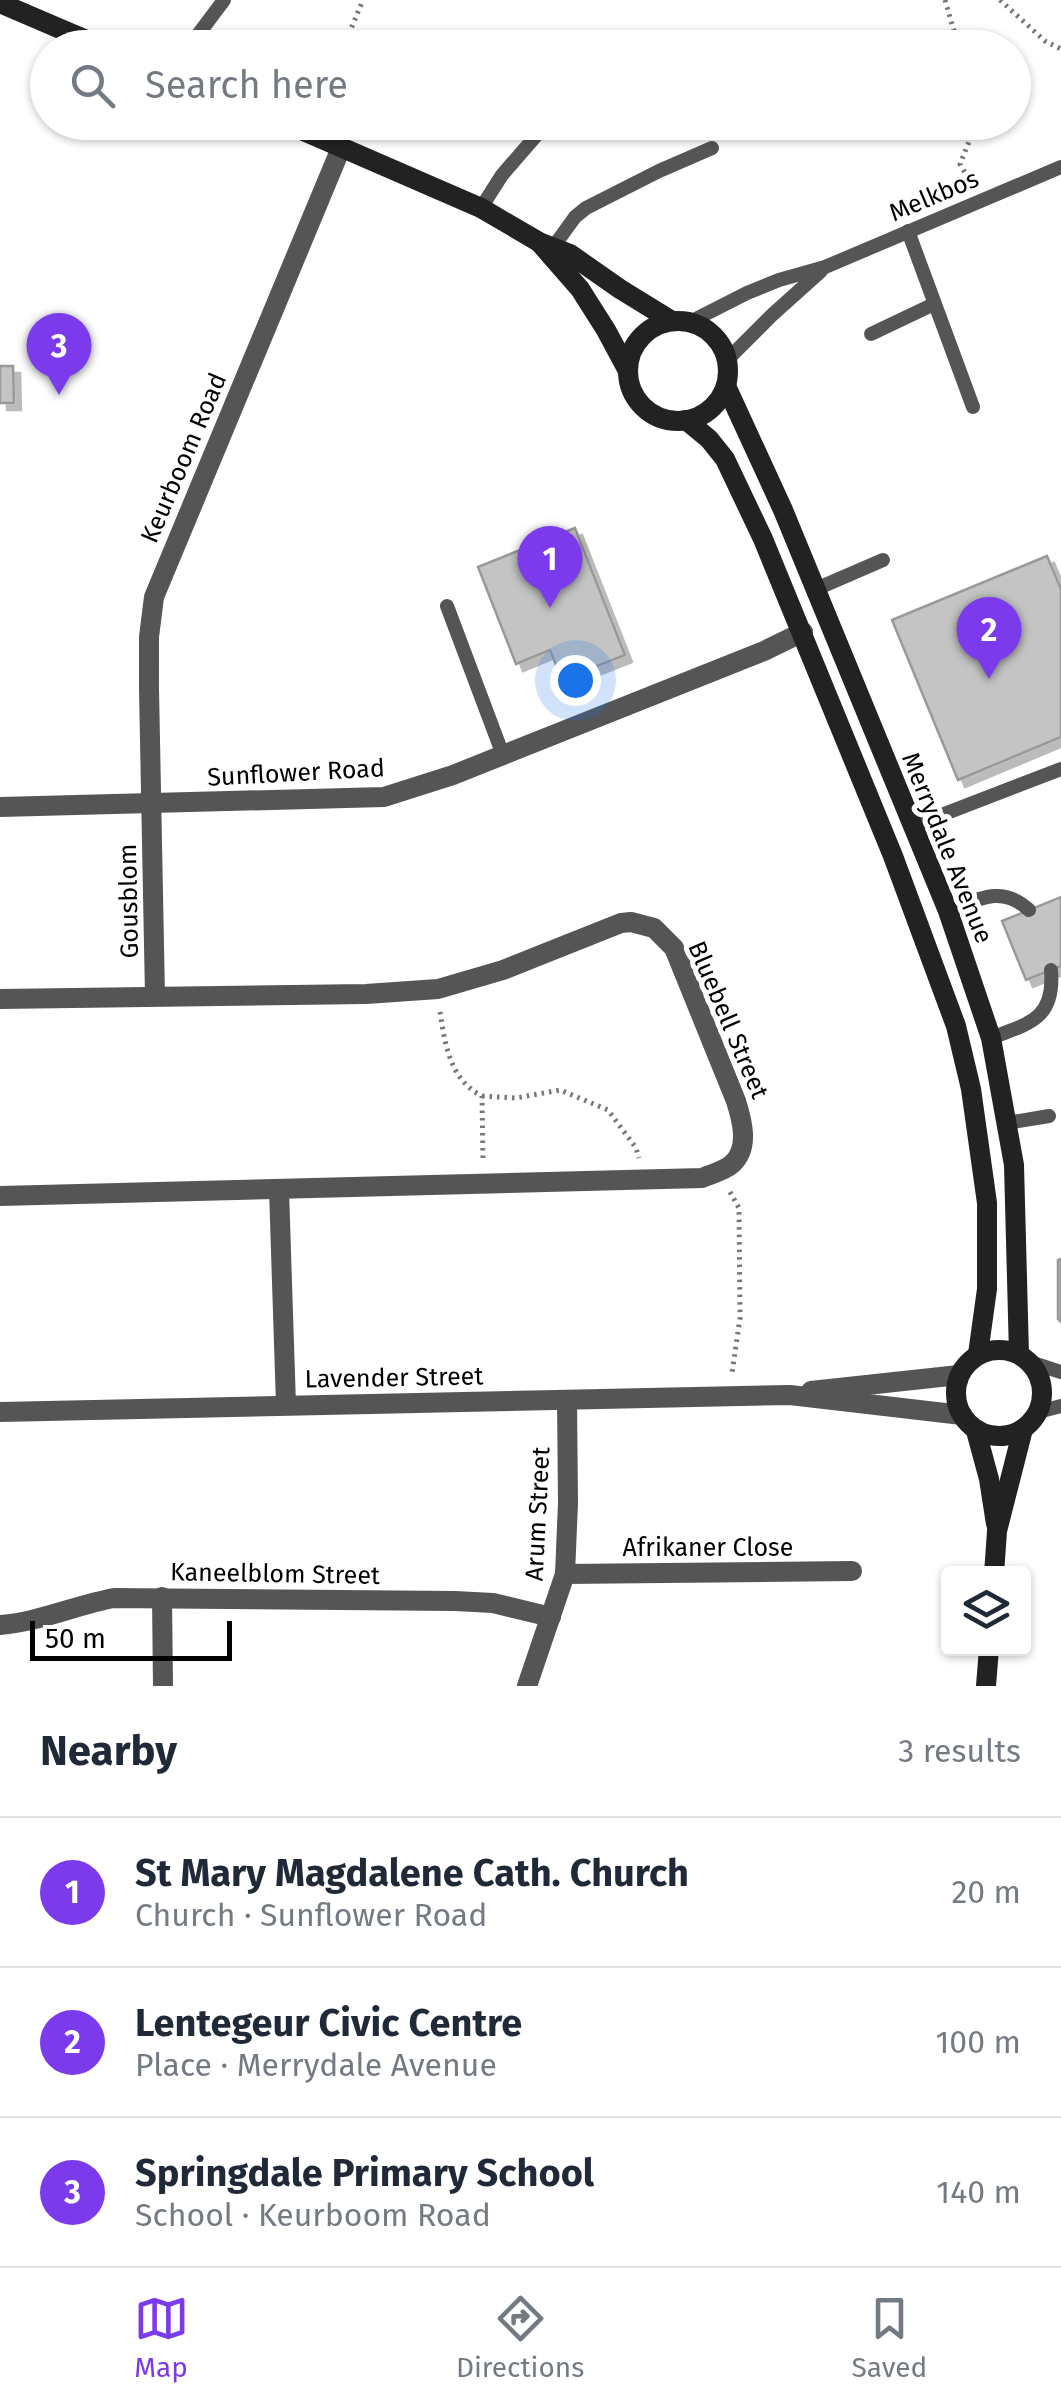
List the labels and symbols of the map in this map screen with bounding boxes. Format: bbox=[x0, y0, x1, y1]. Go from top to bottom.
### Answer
street label: Melkbos bbox=[885, 164, 983, 228]
pin: 3 bbox=[27, 312, 92, 395]
street label: Keurboom Road bbox=[135, 368, 233, 548]
pin: 1 bbox=[518, 526, 582, 608]
pin: 2 bbox=[956, 596, 1022, 679]
your location bbox=[550, 655, 601, 706]
street label: Merrydale Avenue bbox=[895, 748, 999, 948]
street label: Sunflower Road bbox=[207, 753, 385, 793]
street label: Gousblom bbox=[113, 843, 145, 959]
street label: Bluebell Street bbox=[681, 937, 775, 1104]
street label: Lavender Street bbox=[304, 1361, 485, 1395]
street label: Arum Street bbox=[520, 1445, 557, 1582]
street label: Afrikaner Close bbox=[623, 1533, 793, 1563]
street label: Kaneelblom Street bbox=[170, 1557, 381, 1591]
scale bar bbox=[30, 1616, 232, 1660]

